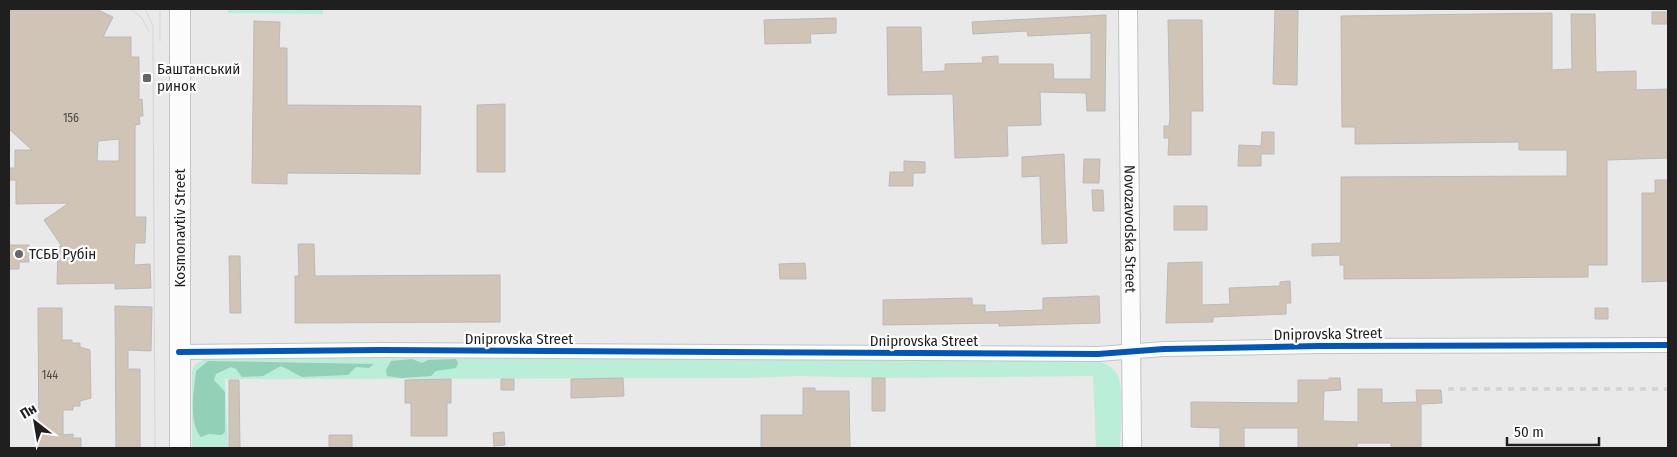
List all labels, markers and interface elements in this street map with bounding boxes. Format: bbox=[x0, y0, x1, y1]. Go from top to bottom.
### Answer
place label: Баштанський ринок bbox=[157, 60, 240, 95]
marker: Баштанський ринок bbox=[141, 72, 153, 84]
house number: 156 bbox=[63, 111, 79, 125]
street label: Novozavodska Street bbox=[1120, 165, 1140, 293]
street label: Kosmonavtiv Street bbox=[171, 168, 189, 287]
place label: ТСББ Рубін bbox=[29, 245, 96, 263]
marker: ТСББ Рубін bbox=[13, 248, 25, 260]
street label: Dniprovska Street bbox=[1274, 324, 1383, 344]
street label: Dniprovska Street bbox=[465, 330, 573, 348]
street label: Dniprovska Street bbox=[870, 332, 978, 350]
house number: 144 bbox=[42, 368, 58, 382]
north arrow bbox=[10, 397, 60, 447]
text: Пн bbox=[17, 400, 40, 423]
scale bar bbox=[1507, 414, 1600, 446]
text: 50 m bbox=[1514, 423, 1544, 441]

